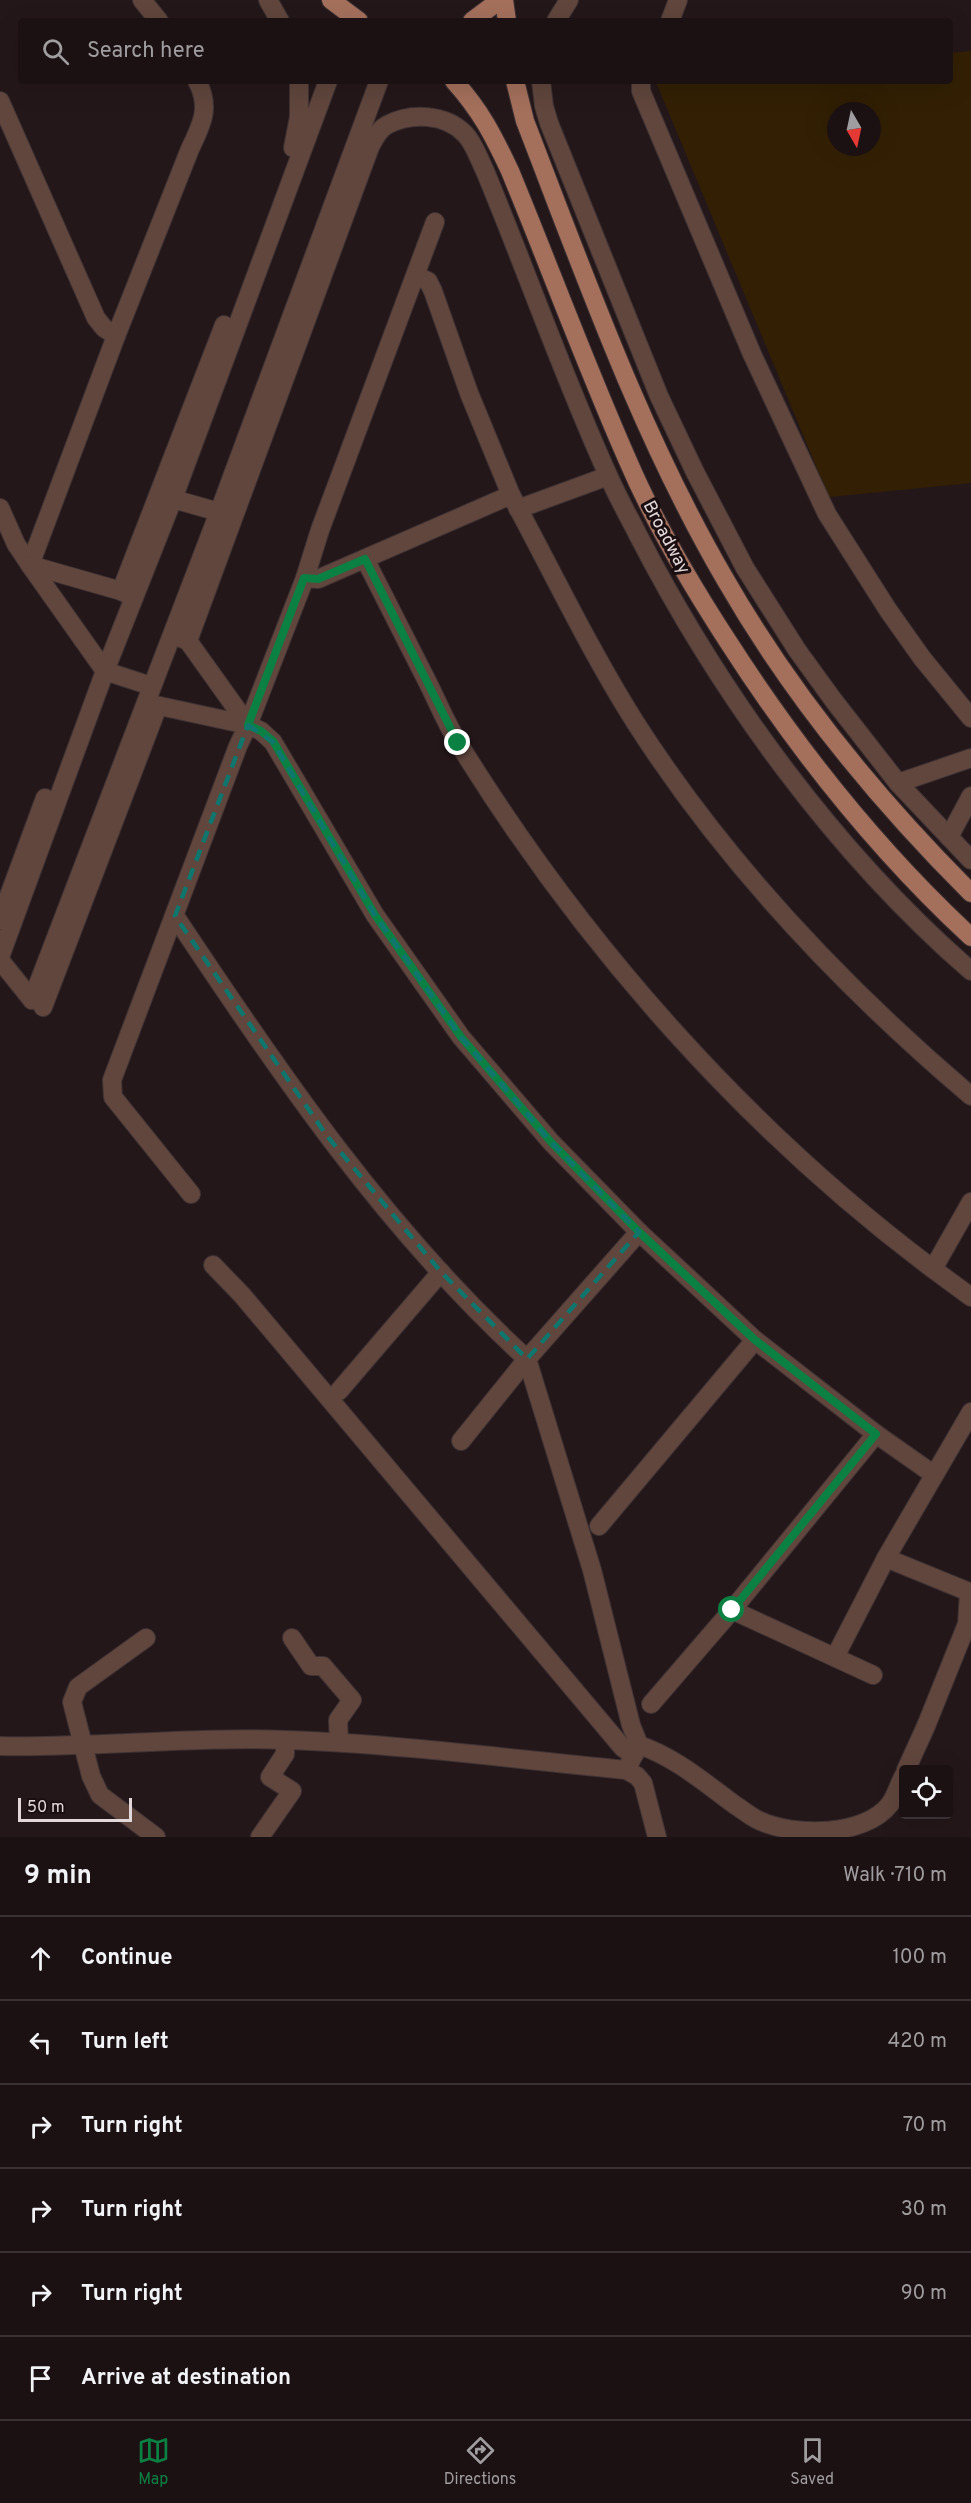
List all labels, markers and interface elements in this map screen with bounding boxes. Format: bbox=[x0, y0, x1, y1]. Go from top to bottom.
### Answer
search box bbox=[18, 18, 953, 84]
icon: search bbox=[39, 35, 72, 68]
text: Search here bbox=[87, 38, 205, 65]
north arrow bbox=[827, 102, 881, 156]
street label: Broadway bbox=[637, 497, 695, 579]
route end bbox=[444, 729, 470, 755]
route start bbox=[718, 1596, 744, 1622]
map controls bbox=[899, 1765, 953, 1819]
button: locate bbox=[899, 1765, 953, 1819]
scale bar bbox=[18, 1795, 132, 1822]
text: 50 m bbox=[27, 1798, 65, 1818]
text: 9 min bbox=[24, 1860, 92, 1893]
text: Walk · 710 m bbox=[843, 1863, 947, 1889]
icon: ahead bbox=[24, 1942, 57, 1975]
text: Continue bbox=[81, 1945, 172, 1972]
text: 100 m bbox=[892, 1945, 947, 1971]
icon: left bbox=[24, 2026, 57, 2059]
text: Turn left bbox=[81, 2029, 169, 2056]
text: 420 m bbox=[888, 2029, 947, 2055]
icon: right bbox=[24, 2110, 57, 2143]
text: Turn right bbox=[81, 2113, 183, 2140]
text: 70 m bbox=[903, 2113, 947, 2139]
icon: right bbox=[24, 2194, 57, 2227]
text: Turn right bbox=[81, 2197, 183, 2224]
text: 30 m bbox=[901, 2197, 947, 2223]
icon: right bbox=[24, 2278, 57, 2311]
text: Turn right bbox=[81, 2281, 183, 2308]
text: 90 m bbox=[901, 2281, 947, 2307]
icon: arrive bbox=[24, 2362, 57, 2395]
text: Arrive at destination bbox=[81, 2365, 291, 2392]
tab: Map bbox=[137, 2434, 170, 2490]
tab: Directions bbox=[444, 2434, 516, 2490]
tab: Saved bbox=[790, 2434, 834, 2490]

